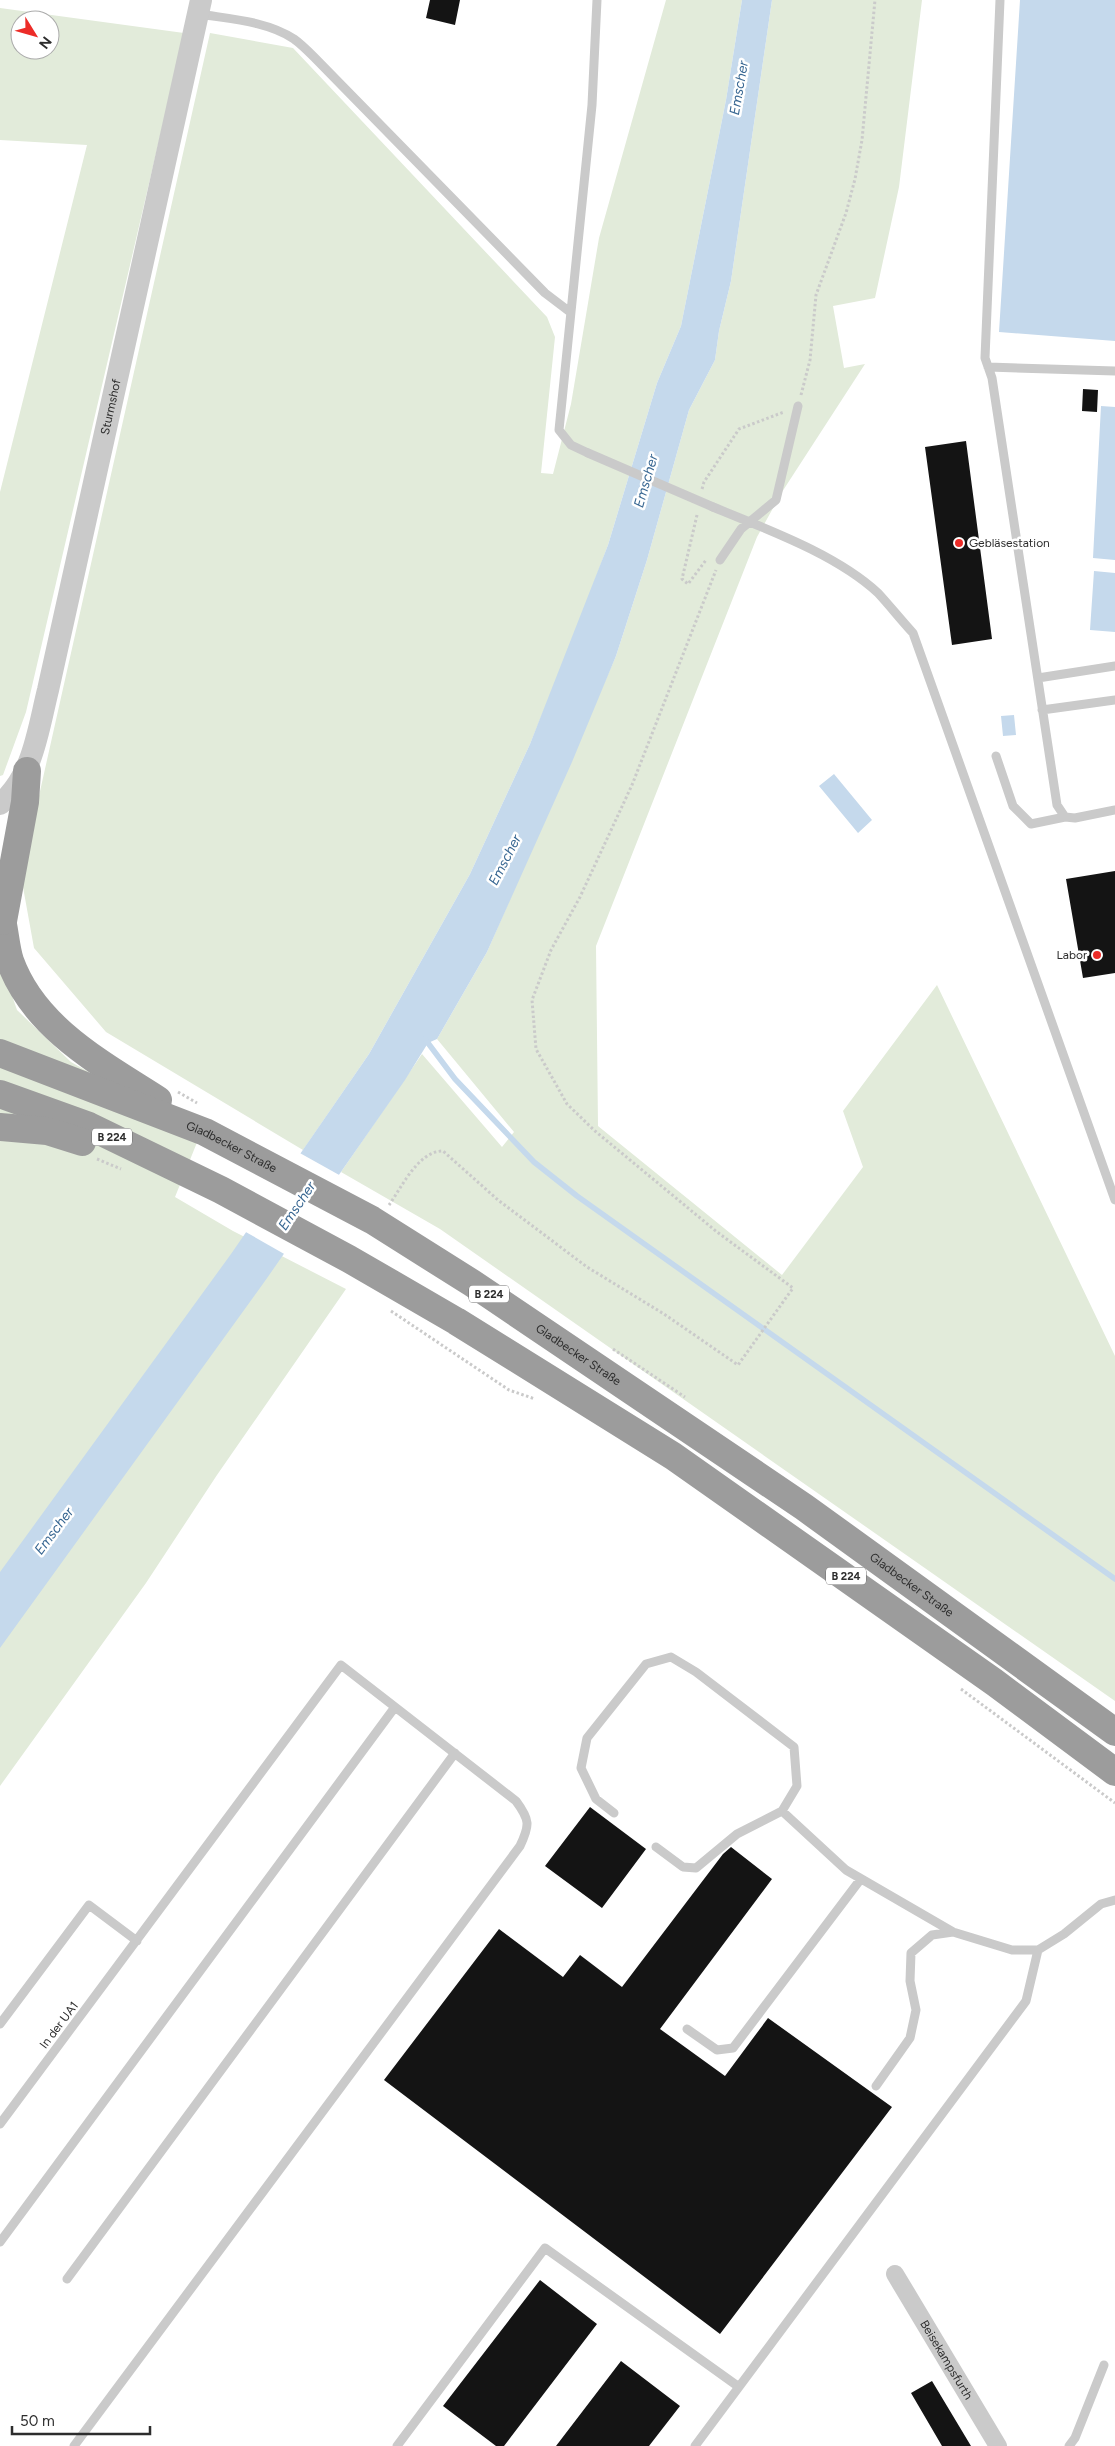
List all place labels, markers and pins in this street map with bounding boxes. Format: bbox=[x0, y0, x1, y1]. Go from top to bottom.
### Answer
place label: Gebläsestation bbox=[969, 536, 1050, 550]
marker: Gebläsestation bbox=[953, 537, 965, 549]
place label: Labor bbox=[1057, 948, 1087, 962]
marker: Labor bbox=[1091, 949, 1103, 961]

